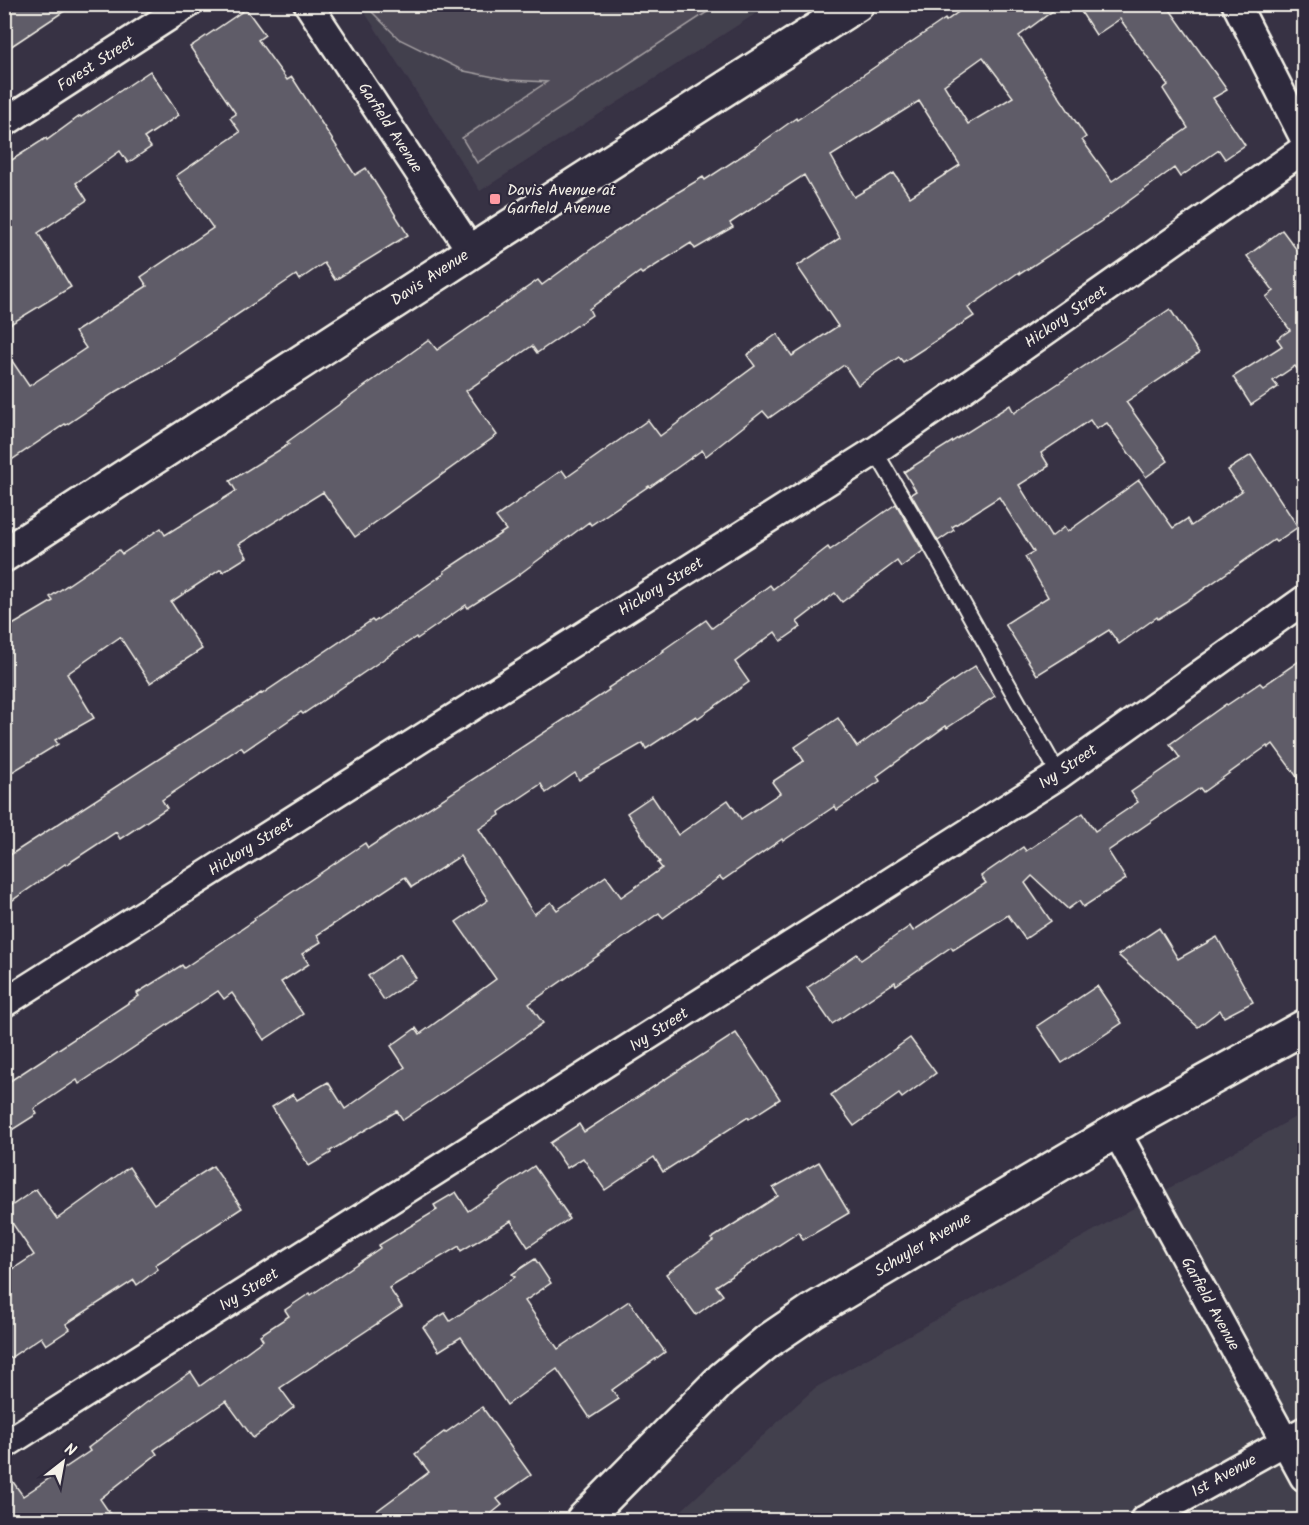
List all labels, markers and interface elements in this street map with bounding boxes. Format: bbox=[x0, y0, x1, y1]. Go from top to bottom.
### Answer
street label: Forest Street bbox=[52, 29, 140, 98]
street label: Garfield Avenue bbox=[351, 78, 429, 178]
place label: Davis Avenue at Garfield Avenue bbox=[507, 178, 617, 221]
marker: Davis Avenue at Garfield Avenue bbox=[488, 192, 502, 206]
street label: Davis Avenue bbox=[386, 243, 474, 313]
street label: Hickory Street bbox=[1019, 279, 1113, 355]
street label: Hickory Street bbox=[614, 550, 709, 623]
street label: Ivy Street bbox=[1034, 738, 1103, 796]
street label: Hickory Street bbox=[204, 810, 299, 883]
street label: Ivy Street bbox=[624, 1001, 694, 1059]
street label: Schuyler Avenue bbox=[870, 1206, 976, 1284]
street label: Garfield Avenue bbox=[1174, 1253, 1246, 1355]
street label: Ivy Street bbox=[214, 1261, 284, 1318]
north arrow bbox=[33, 1432, 93, 1492]
text: N bbox=[59, 1437, 81, 1464]
street label: 1st Avenue bbox=[1187, 1448, 1261, 1504]

